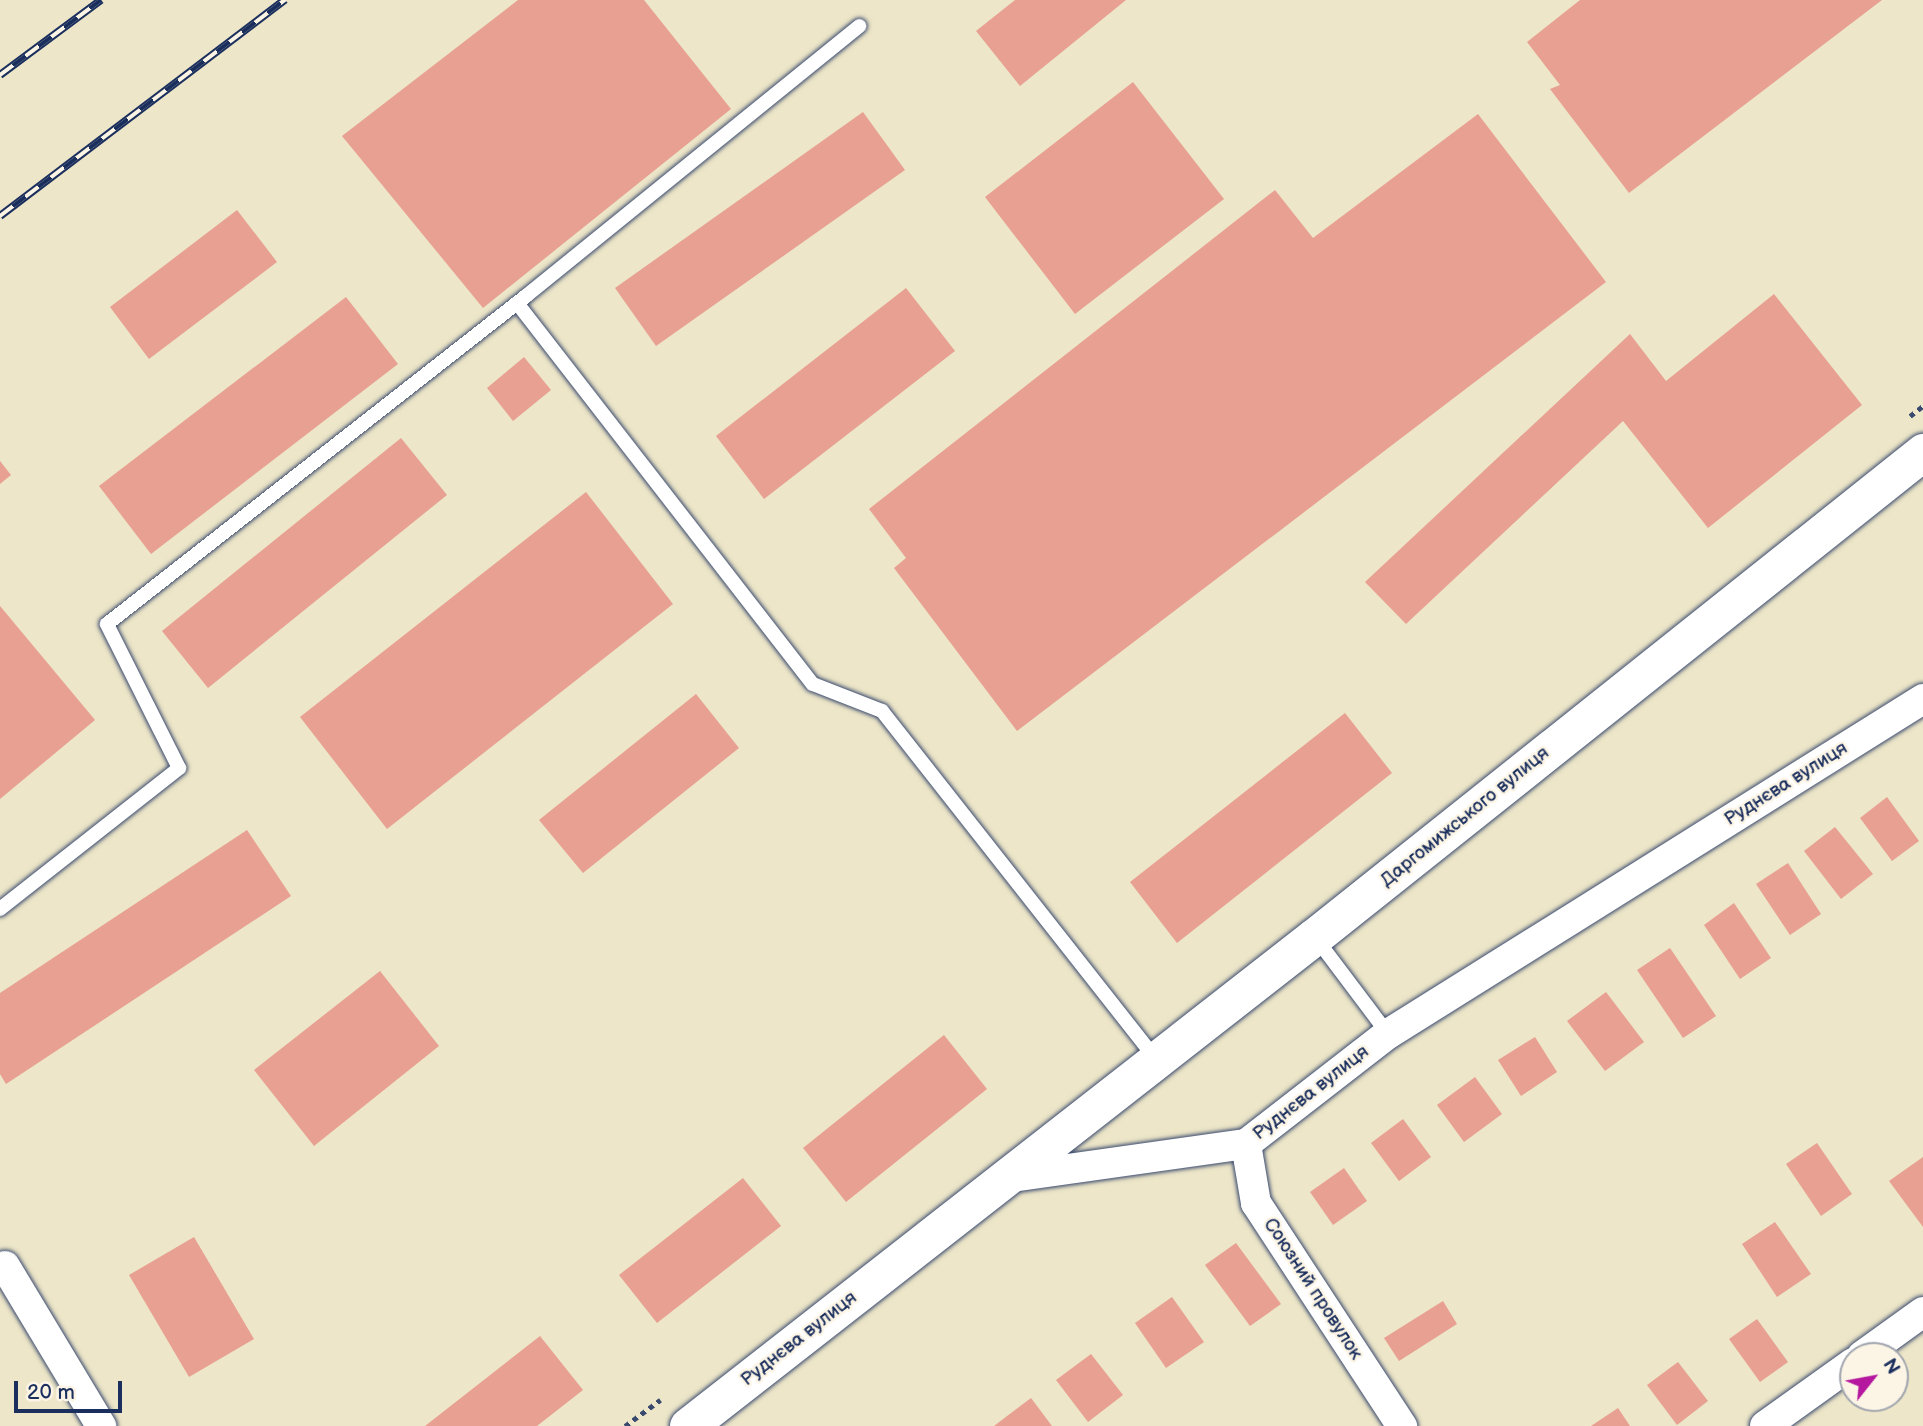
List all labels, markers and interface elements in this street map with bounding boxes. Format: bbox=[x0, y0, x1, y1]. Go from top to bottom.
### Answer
street label: Руднєва вулиця bbox=[1720, 737, 1852, 831]
street label: Даргомижського вулиця bbox=[1376, 742, 1554, 892]
street label: Руднєва вулиця bbox=[1248, 1041, 1374, 1145]
street label: Союзний провулок bbox=[1259, 1214, 1367, 1364]
street label: Руднєва вулиця bbox=[736, 1287, 862, 1391]
north arrow bbox=[1839, 1342, 1909, 1412]
text: N bbox=[1877, 1355, 1904, 1379]
scale bar bbox=[18, 1366, 126, 1410]
text: 20 m bbox=[27, 1380, 75, 1405]

